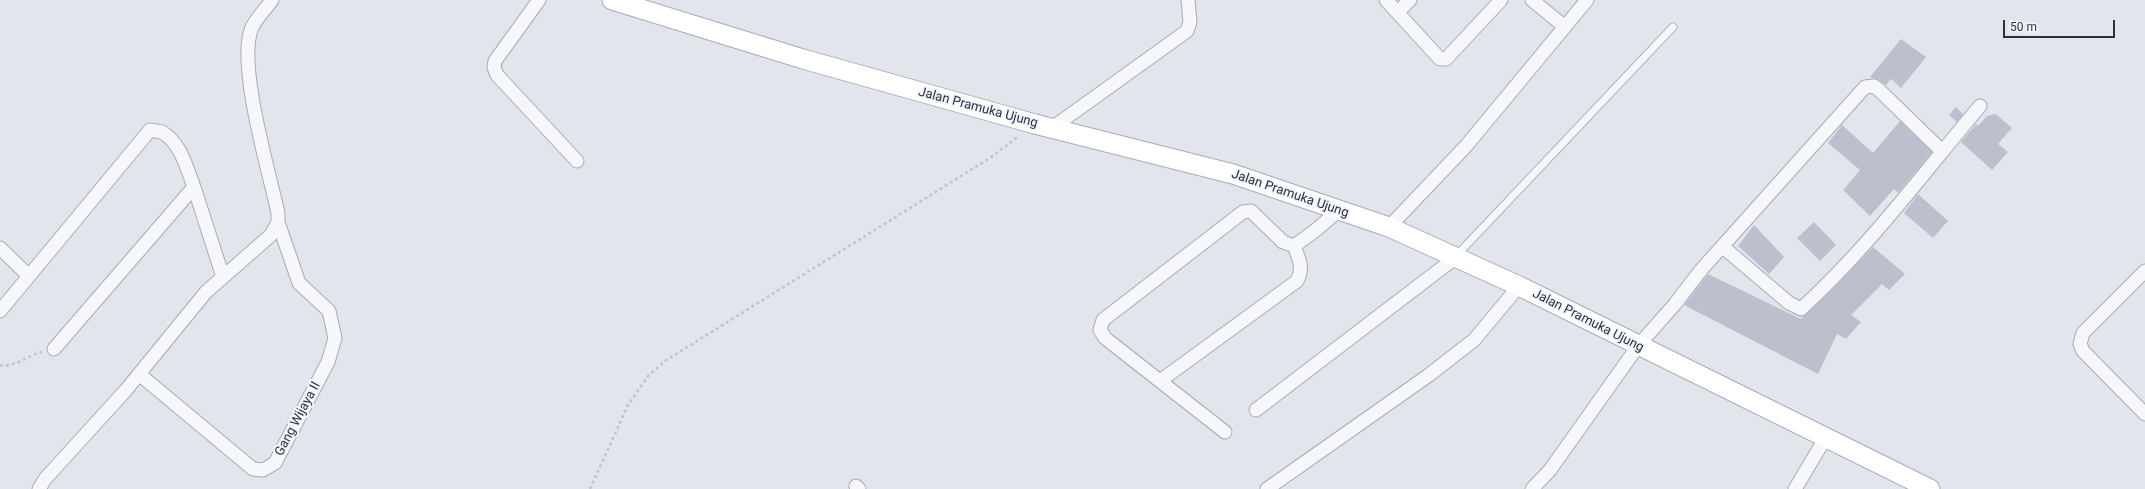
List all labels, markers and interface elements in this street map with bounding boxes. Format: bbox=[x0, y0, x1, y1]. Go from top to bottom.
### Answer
scale bar bbox=[2005, 12, 2117, 38]
text: 50 m bbox=[2010, 20, 2037, 34]
street label: Jalan Pramuka Ujung bbox=[917, 85, 1039, 131]
street label: Jalan Pramuka Ujung bbox=[1229, 167, 1351, 221]
street label: Jalan Pramuka Ujung bbox=[1530, 286, 1646, 356]
street label: Gang Wijaya II bbox=[272, 379, 324, 459]

